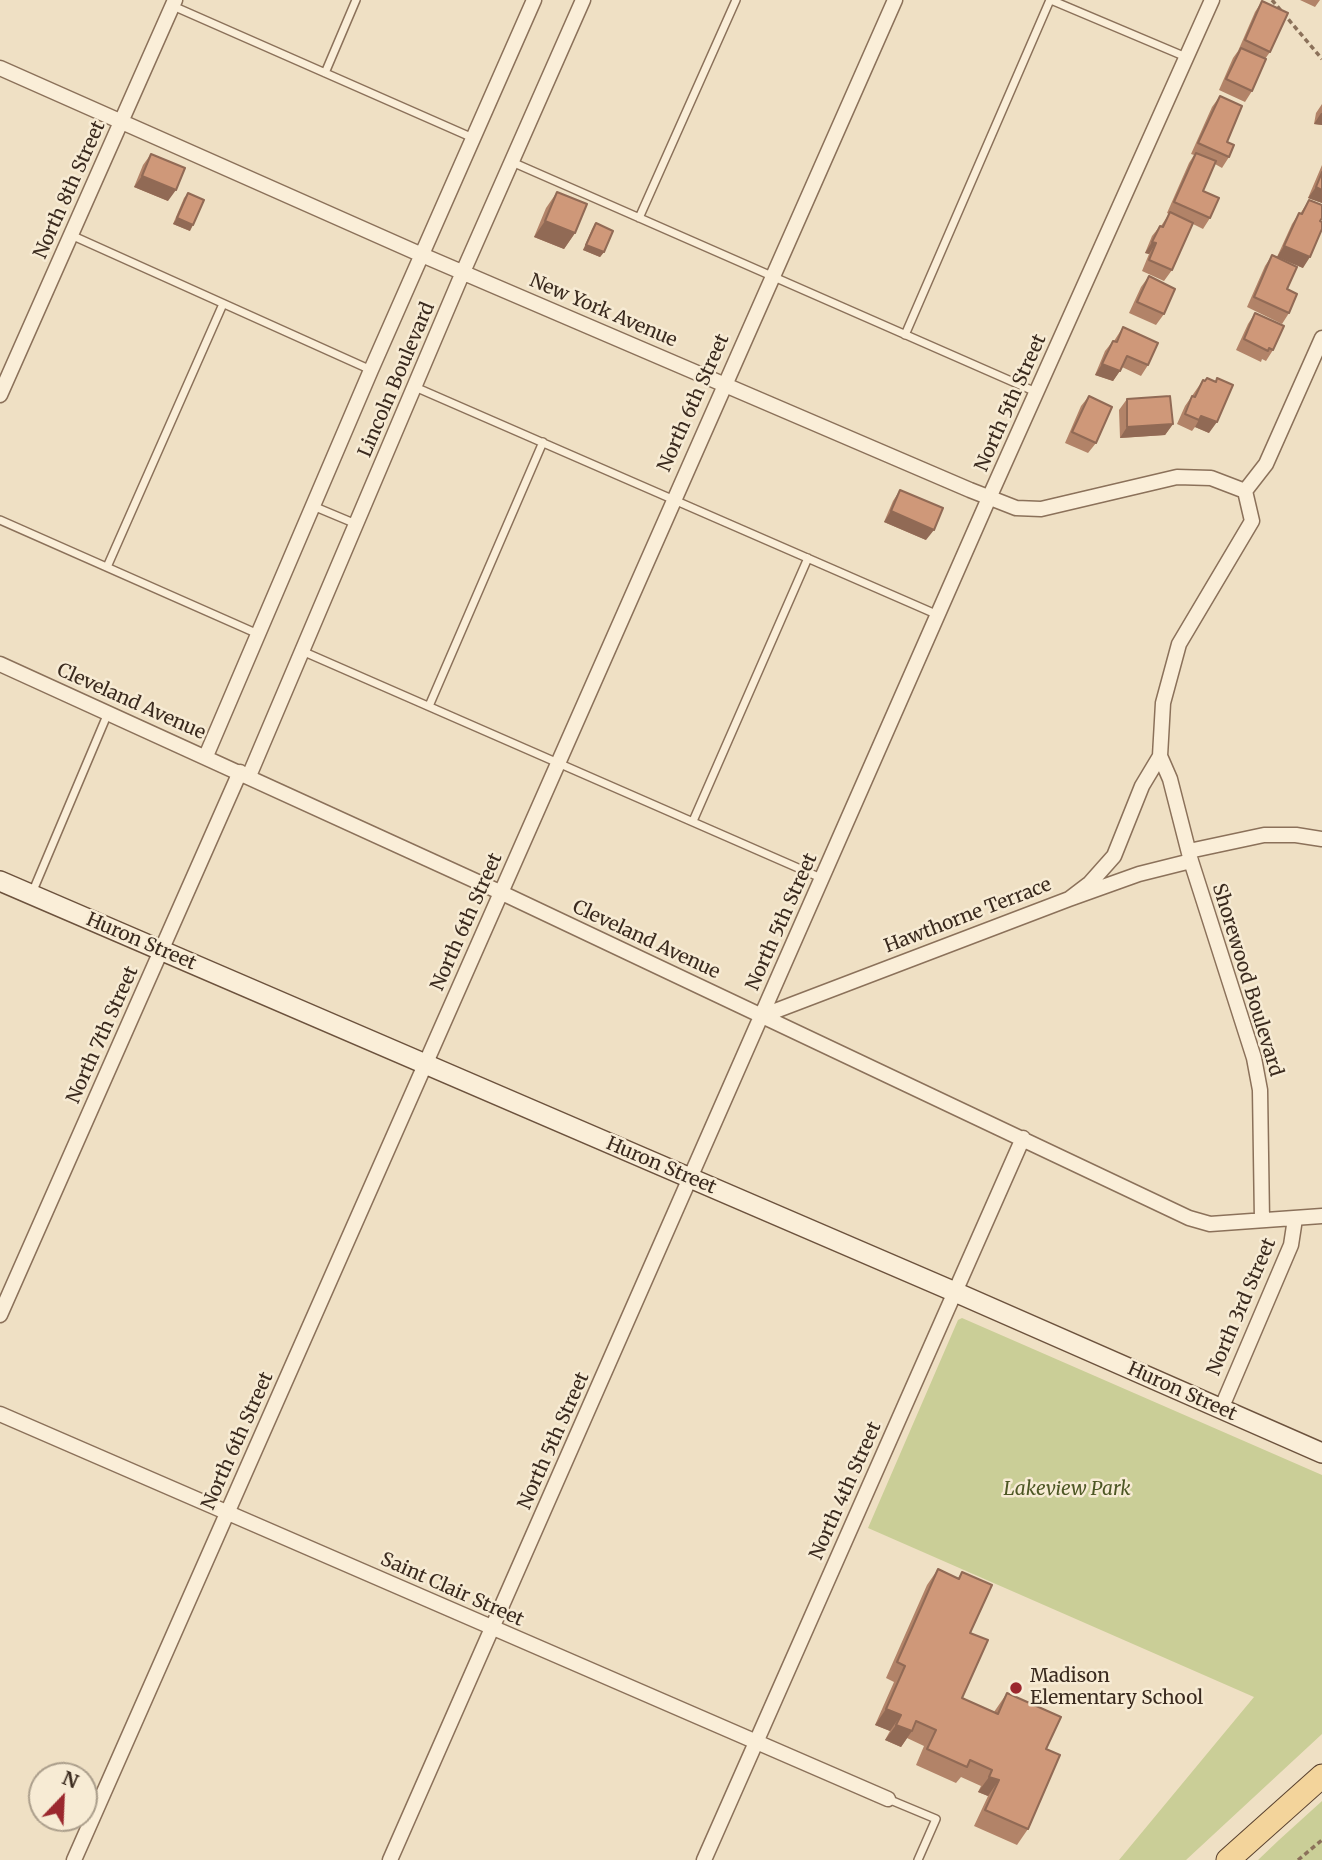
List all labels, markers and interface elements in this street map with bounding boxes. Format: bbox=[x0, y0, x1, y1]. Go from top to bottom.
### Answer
street label: North 8th Street bbox=[29, 118, 111, 262]
street label: New York Avenue bbox=[526, 270, 680, 352]
street label: Lincoln Boulevard bbox=[354, 299, 440, 461]
street label: North 6th Street bbox=[653, 331, 735, 475]
street label: North 5th Street bbox=[971, 331, 1051, 475]
street label: Cleveland Avenue bbox=[53, 659, 209, 745]
street label: North 6th Street bbox=[426, 850, 508, 994]
street label: North 5th Street bbox=[742, 850, 822, 994]
street label: Hawthorne Terrace bbox=[881, 874, 1055, 958]
street label: Shorewood Boulevard bbox=[1207, 881, 1287, 1079]
street label: Cleveland Avenue bbox=[569, 896, 723, 984]
street label: Huron Street bbox=[83, 909, 199, 975]
street label: North 7th Street bbox=[63, 963, 143, 1107]
street label: Huron Street bbox=[603, 1133, 719, 1199]
street label: North 3rd Street bbox=[1203, 1235, 1281, 1379]
street label: Huron Street bbox=[1124, 1358, 1240, 1426]
street label: North 6th Street bbox=[197, 1369, 279, 1513]
street label: North 5th Street bbox=[514, 1369, 594, 1513]
street label: North 4th Street bbox=[805, 1418, 887, 1564]
park label: Lakeview Park bbox=[1003, 1479, 1131, 1501]
street label: Saint Clair Street bbox=[377, 1548, 527, 1632]
place label: Madison Elementary School bbox=[1030, 1666, 1203, 1710]
marker: Madison Elementary School bbox=[1008, 1680, 1024, 1696]
north arrow bbox=[28, 1762, 98, 1832]
text: N bbox=[59, 1766, 82, 1793]

